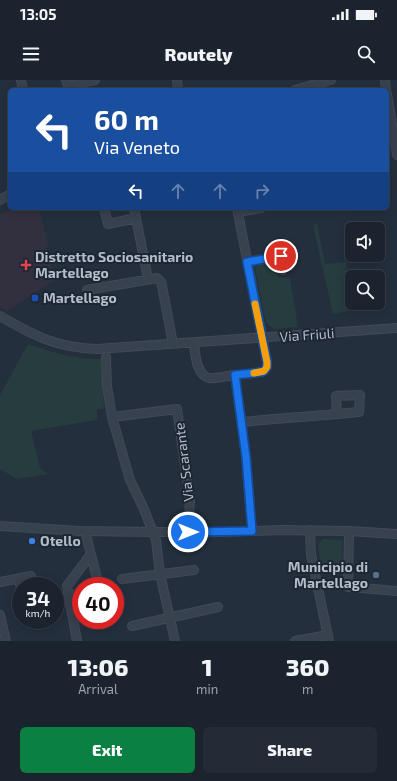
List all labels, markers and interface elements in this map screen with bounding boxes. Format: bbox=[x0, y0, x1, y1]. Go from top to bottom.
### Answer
text: 13:05 bbox=[20, 5, 57, 23]
icon: menu bbox=[20, 43, 42, 65]
text: Routely bbox=[165, 43, 232, 65]
icon: search bbox=[355, 43, 377, 65]
text: 60 m bbox=[94, 102, 159, 136]
icon: left bbox=[28, 104, 80, 156]
text: Via Veneto bbox=[94, 136, 180, 158]
icon: left bbox=[125, 180, 147, 202]
icon: ahead bbox=[167, 180, 189, 202]
icon: ahead bbox=[209, 180, 231, 202]
icon: right bbox=[251, 180, 273, 202]
map controls bbox=[345, 222, 385, 310]
button: sound bbox=[345, 222, 385, 262]
pin bbox=[264, 239, 298, 273]
icon: arrive bbox=[270, 245, 292, 267]
place label: Distretto Sociosanitario Martellago bbox=[35, 248, 193, 281]
marker: Distretto Sociosanitario Martellago bbox=[20, 259, 32, 271]
button: search bbox=[345, 270, 385, 310]
place label: Martellago bbox=[43, 289, 117, 306]
marker: Martellago bbox=[30, 293, 40, 303]
street label: Via Friuli bbox=[279, 324, 335, 345]
street label: Via Scarante bbox=[170, 422, 197, 503]
position arrow bbox=[167, 511, 209, 553]
place label: Otello bbox=[40, 532, 81, 549]
marker: Otello bbox=[27, 536, 37, 546]
place label: Municipio di Martellago bbox=[288, 558, 368, 591]
marker: Municipio di Martellago bbox=[371, 570, 381, 580]
speed limit sign: 40 bbox=[72, 577, 124, 629]
text: 34 bbox=[26, 586, 50, 610]
text: km/h bbox=[26, 607, 50, 619]
text: 13:06 bbox=[68, 652, 128, 681]
text: 1 bbox=[202, 652, 213, 681]
text: 360 bbox=[286, 652, 329, 681]
text: Arrival bbox=[78, 681, 118, 697]
text: min bbox=[196, 681, 218, 697]
text: m bbox=[302, 681, 313, 697]
button: Exit bbox=[20, 727, 195, 773]
button: Share bbox=[203, 727, 377, 773]

